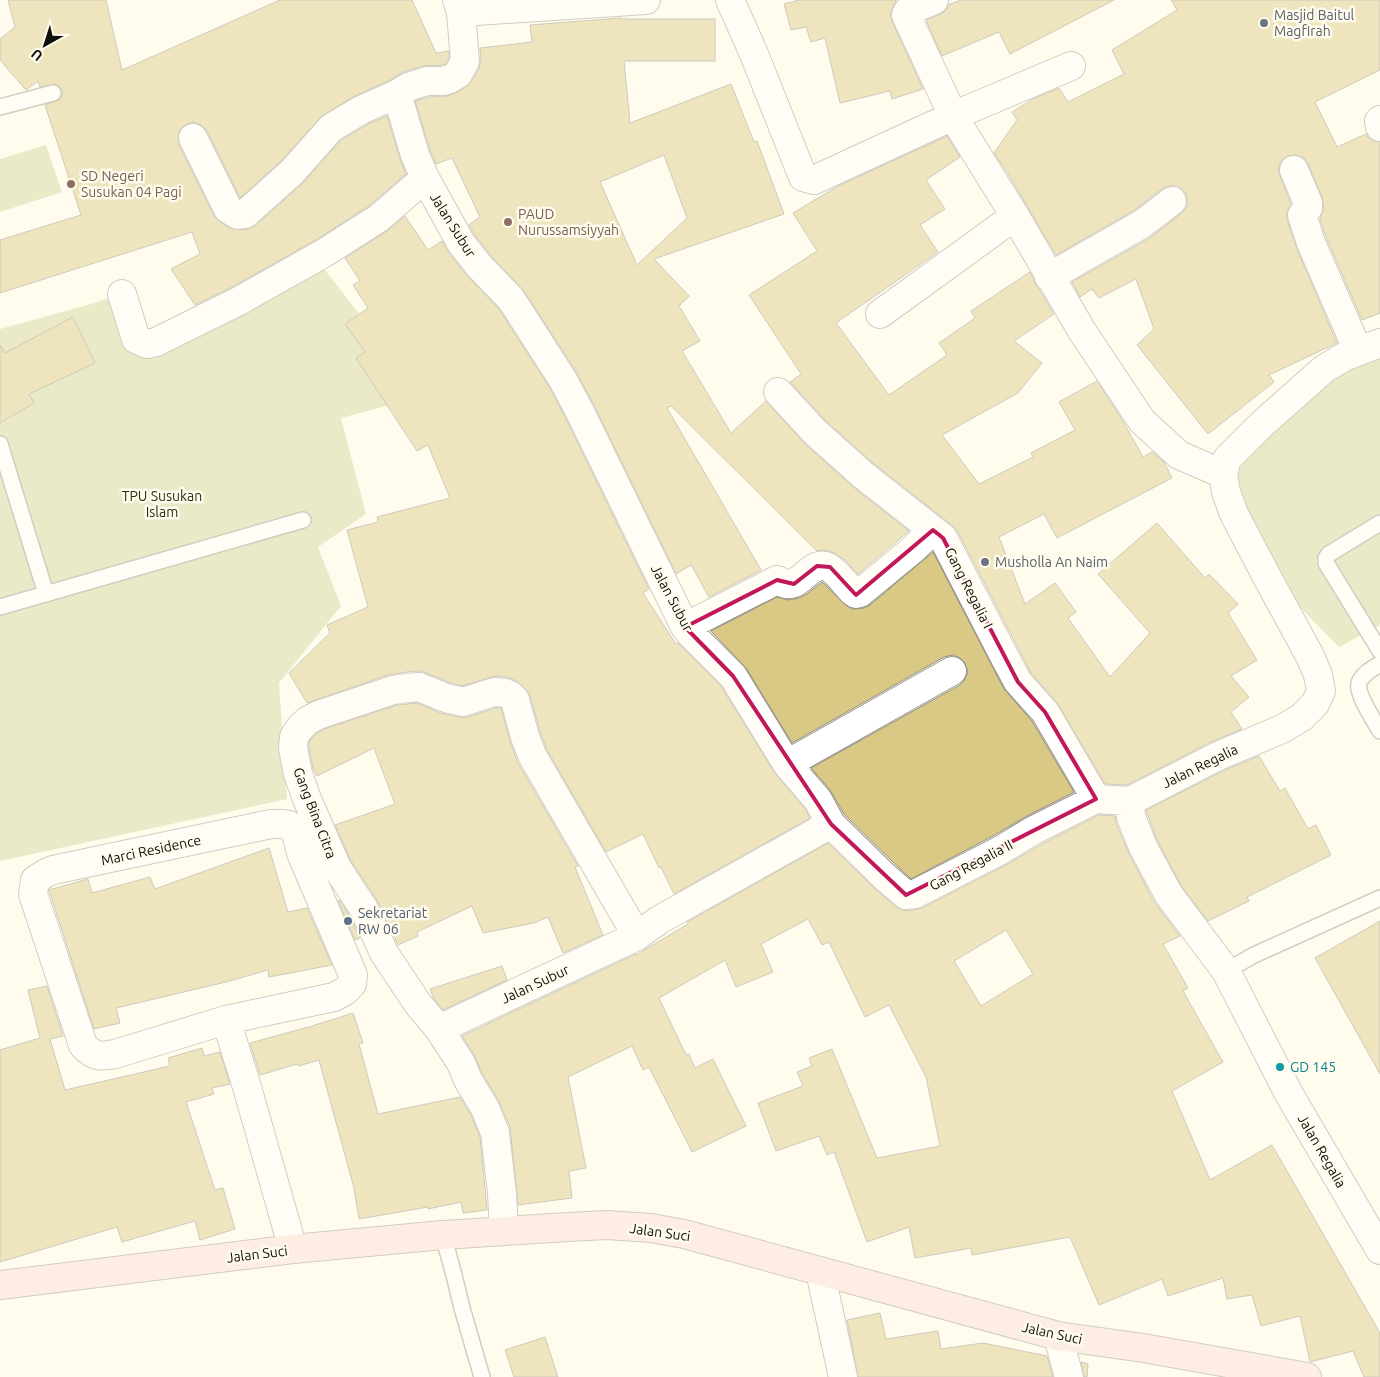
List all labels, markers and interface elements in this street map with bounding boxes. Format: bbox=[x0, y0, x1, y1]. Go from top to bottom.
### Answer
place label: Masjid Baitul Magfirah bbox=[1274, 7, 1355, 39]
marker: Masjid Baitul Magfirah bbox=[1258, 17, 1270, 29]
north arrow bbox=[20, 20, 70, 70]
text: U bbox=[28, 46, 46, 64]
place label: SD Negeri Susukan 04 Pagi bbox=[81, 168, 182, 200]
marker: SD Negeri Susukan 04 Pagi bbox=[65, 178, 77, 190]
street label: Jalan Subur bbox=[427, 190, 479, 261]
place label: PAUD Nurussamsiyyah bbox=[518, 206, 619, 238]
marker: PAUD Nurussamsiyyah bbox=[502, 216, 514, 228]
park label: TPU Susukan Islam bbox=[122, 488, 202, 520]
street label: Gang Regalia I bbox=[942, 545, 996, 631]
place label: Musholla An Naim bbox=[995, 554, 1108, 570]
marker: Musholla An Naim bbox=[979, 556, 991, 568]
street label: Jalan Subur bbox=[648, 562, 697, 635]
street label: Jalan Regalia bbox=[1160, 741, 1240, 791]
street label: Gang Bina Citra bbox=[290, 765, 340, 861]
street label: Marci Residence bbox=[100, 832, 202, 868]
street label: Gang Regalia II bbox=[927, 836, 1015, 894]
place label: Sekretariat RW 06 bbox=[358, 905, 428, 937]
marker: Sekretariat RW 06 bbox=[342, 915, 354, 927]
street label: Jalan Subur bbox=[499, 961, 572, 1007]
place label: GD 145 bbox=[1290, 1059, 1336, 1075]
marker: GD 145 bbox=[1274, 1061, 1286, 1073]
street label: Jalan Regalia bbox=[1295, 1111, 1349, 1191]
street label: Jalan Suci bbox=[628, 1220, 692, 1244]
street label: Jalan Suci bbox=[226, 1242, 288, 1266]
street label: Jalan Suci bbox=[1020, 1319, 1084, 1347]

